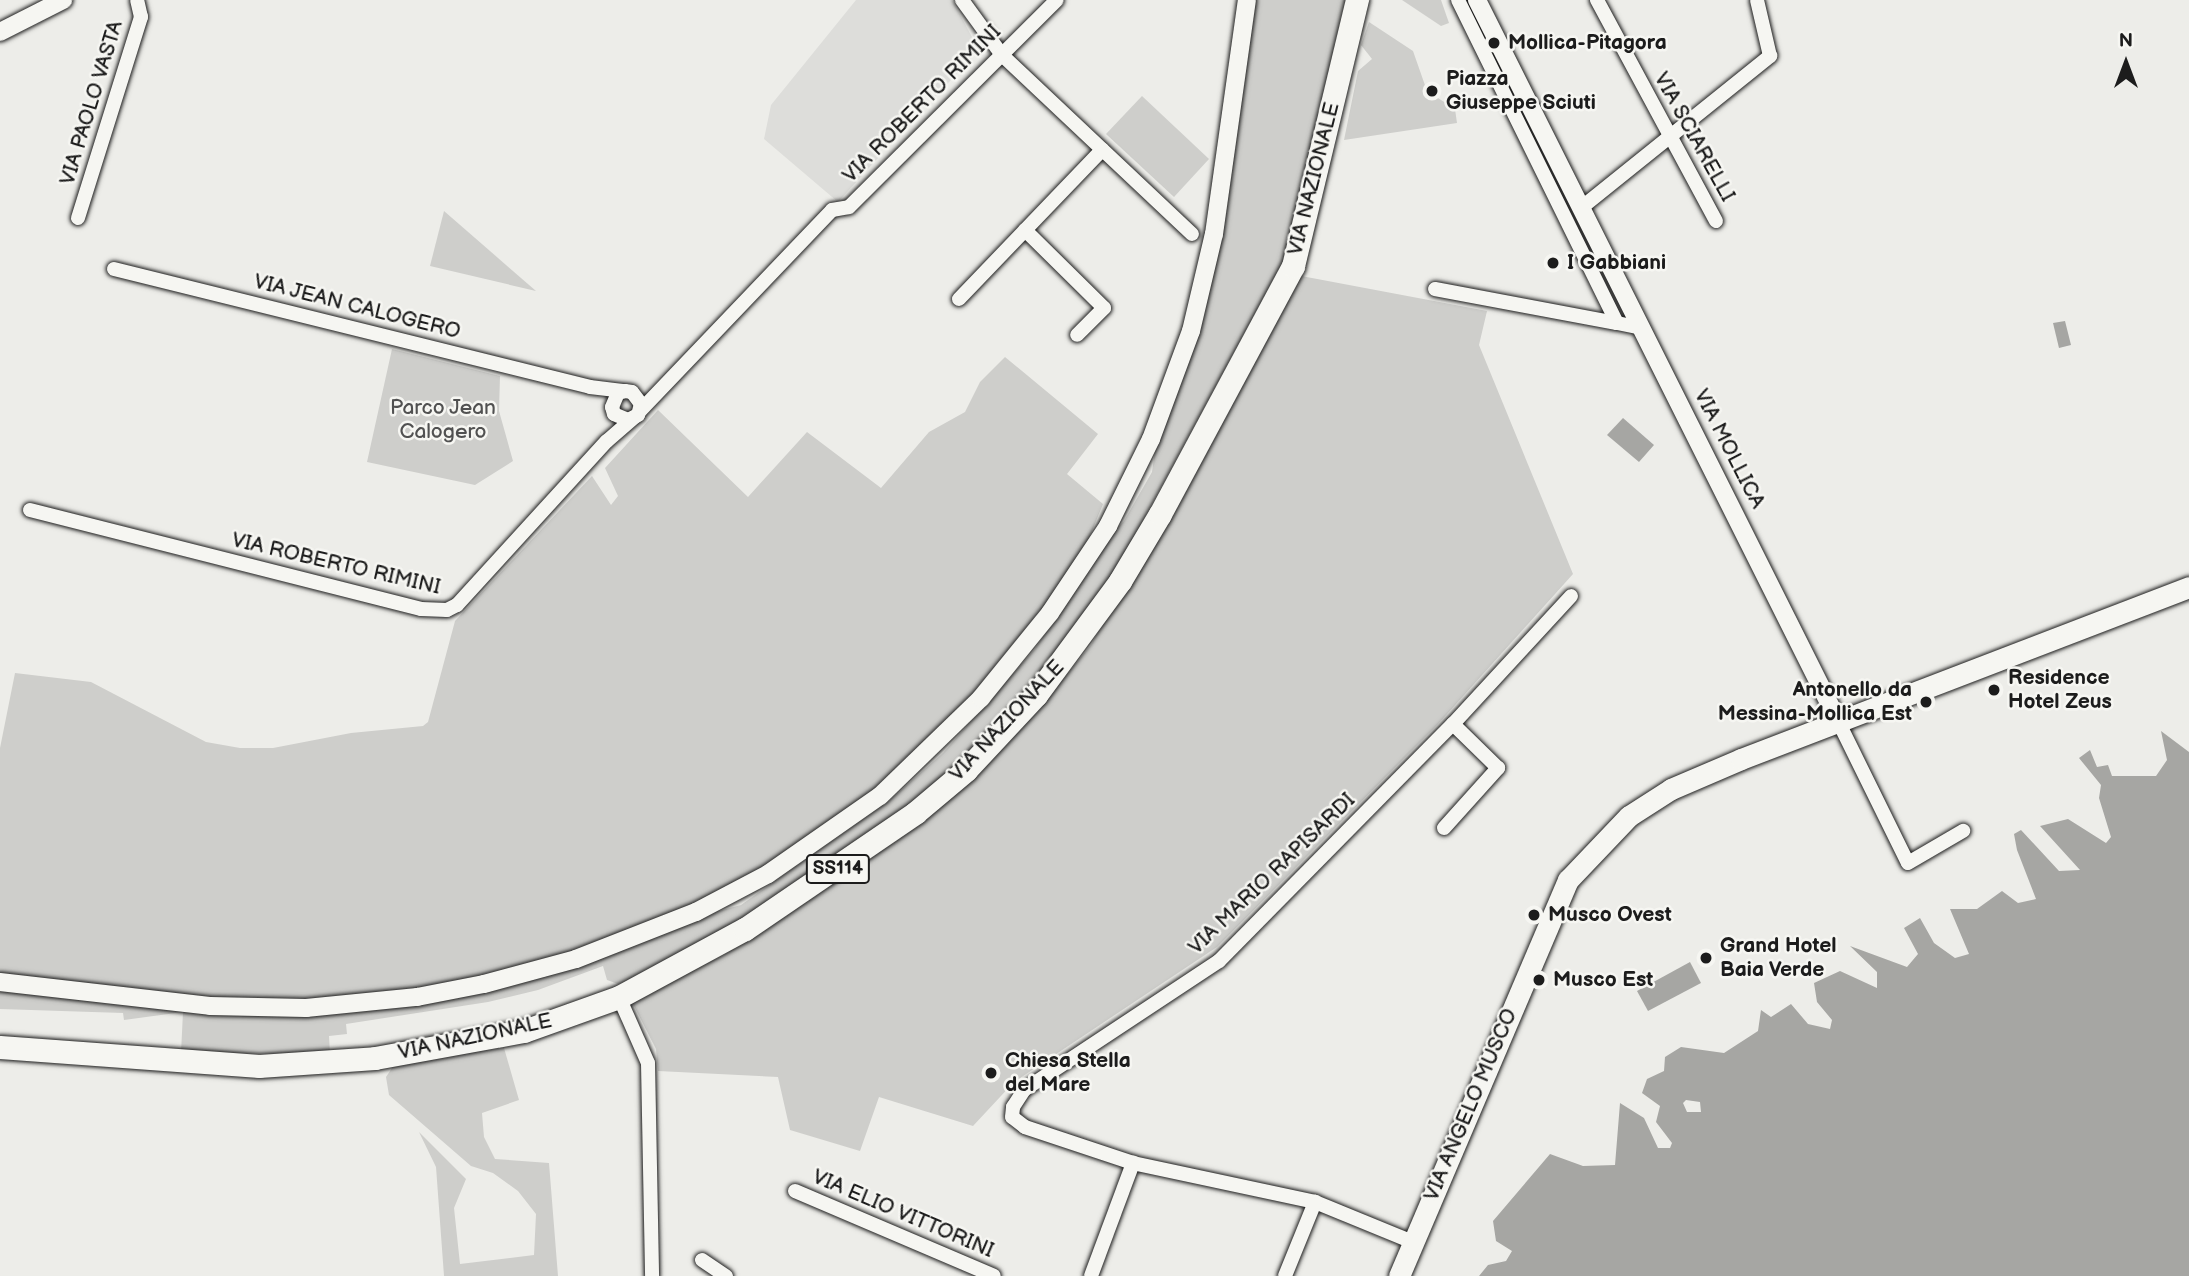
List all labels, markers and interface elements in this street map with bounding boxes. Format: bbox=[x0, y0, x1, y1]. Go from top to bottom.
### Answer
street label: VIA PAOLO VASTA bbox=[55, 18, 129, 188]
street label: VIA ROBERTO RIMINI bbox=[838, 20, 1006, 188]
north arrow bbox=[2091, 28, 2161, 98]
place label: Mollica-Pitagora bbox=[1508, 30, 1667, 56]
text: N bbox=[2119, 30, 2133, 53]
marker: Mollica-Pitagora bbox=[1486, 35, 1502, 51]
place label: Piazza Giuseppe Sciuti bbox=[1446, 66, 1596, 116]
street label: VIA SCIARELLI bbox=[1648, 68, 1740, 206]
marker: Piazza Giuseppe Sciuti bbox=[1424, 83, 1440, 99]
street label: VIA NAZIONALE bbox=[1283, 100, 1345, 258]
place label: I Gabbiani bbox=[1567, 250, 1666, 276]
marker: I Gabbiani bbox=[1545, 255, 1561, 271]
street label: VIA JEAN CALOGERO bbox=[251, 269, 463, 345]
street label: VIA MOLLICA bbox=[1688, 385, 1770, 513]
park label: Parco Jean Calogero bbox=[390, 395, 496, 445]
street label: VIA ROBERTO RIMINI bbox=[229, 528, 443, 600]
street label: VIA NAZIONALE bbox=[944, 655, 1070, 787]
place label: Residence Hotel Zeus bbox=[2008, 665, 2112, 715]
place label: Antonello da Messina-Mollica Est bbox=[1718, 677, 1912, 727]
marker: Residence Hotel Zeus bbox=[1986, 682, 2002, 698]
marker: Antonello da Messina-Mollica Est bbox=[1918, 694, 1934, 710]
street label: VIA MARIO RAPISARDI bbox=[1183, 788, 1361, 960]
road number: SS114 bbox=[805, 854, 871, 884]
place label: Musco Ovest bbox=[1548, 902, 1672, 928]
marker: Musco Ovest bbox=[1526, 907, 1542, 923]
place label: Grand Hotel Baia Verde bbox=[1720, 933, 1837, 983]
marker: Grand Hotel Baia Verde bbox=[1698, 950, 1714, 966]
place label: Musco Est bbox=[1553, 967, 1653, 993]
marker: Musco Est bbox=[1531, 972, 1547, 988]
street label: VIA ANGELO MUSCO bbox=[1419, 1005, 1523, 1205]
street label: VIA NAZIONALE bbox=[396, 1008, 554, 1066]
place label: Chiesa Stella del Mare bbox=[1005, 1048, 1131, 1098]
marker: Chiesa Stella del Mare bbox=[983, 1065, 999, 1081]
street label: VIA ELIO VITTORINI bbox=[808, 1164, 998, 1264]

